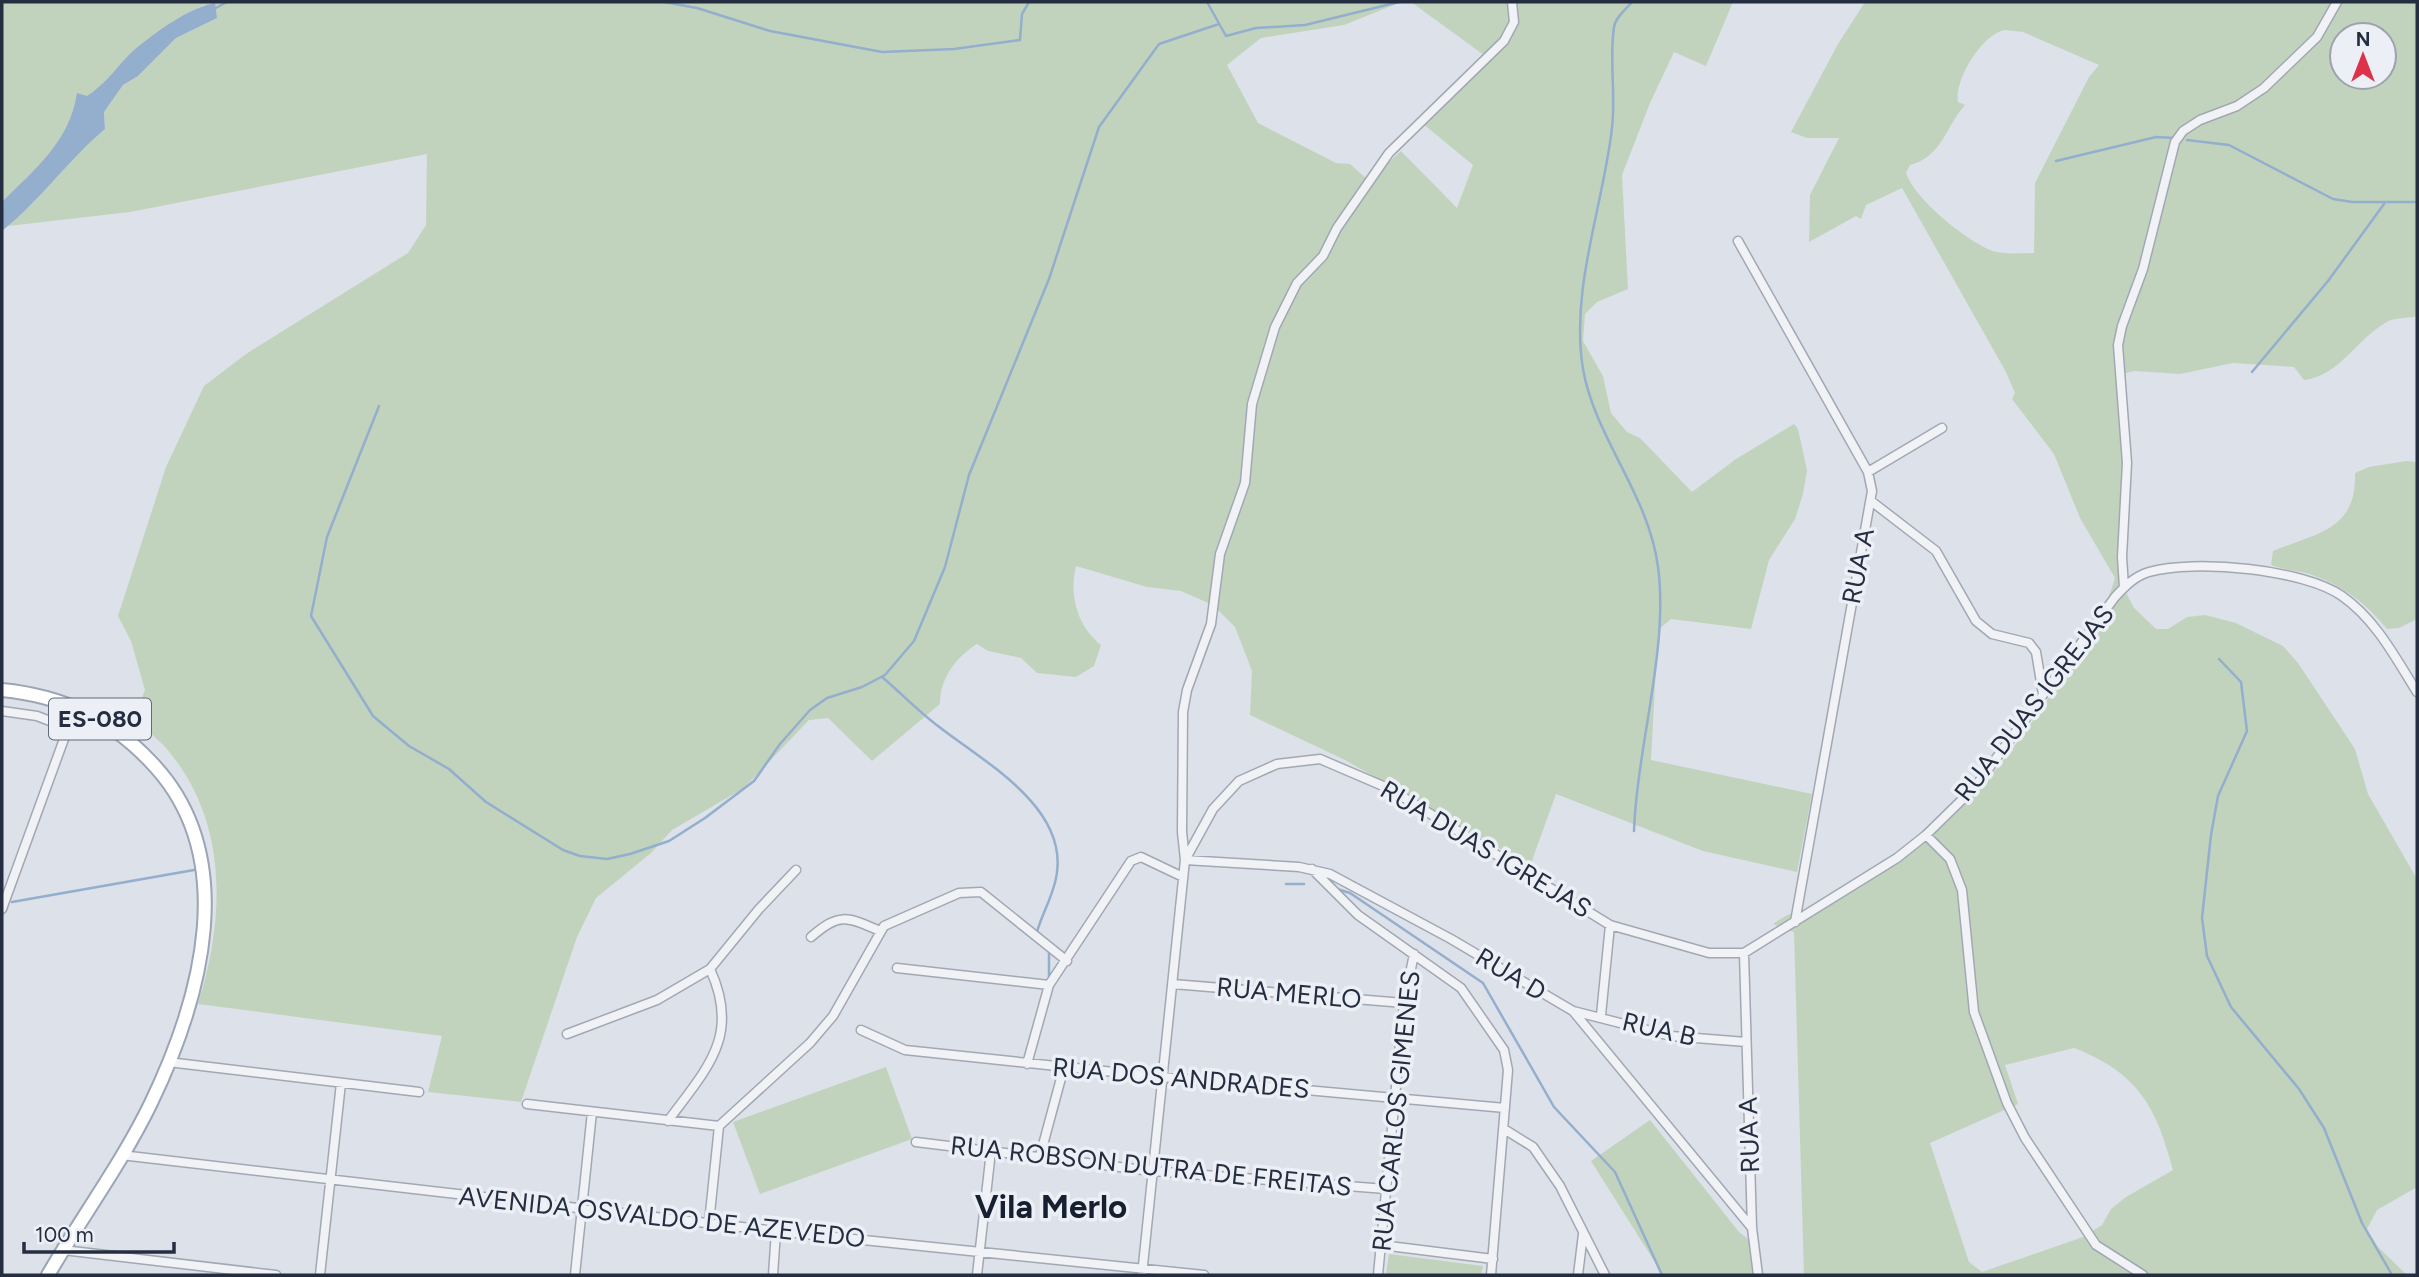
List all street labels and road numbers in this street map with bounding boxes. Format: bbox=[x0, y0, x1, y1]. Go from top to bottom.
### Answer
street label: RUA A bbox=[1835, 525, 1881, 607]
street label: RUA DUAS IGREJAS bbox=[1947, 598, 2121, 808]
road number: ES-080 bbox=[49, 698, 151, 740]
street label: RUA DUAS IGREJAS bbox=[1375, 773, 1597, 925]
street label: RUA D bbox=[1470, 941, 1552, 1007]
street label: RUA CARLOS GIMENES bbox=[1365, 969, 1427, 1253]
street label: RUA MERLO bbox=[1215, 971, 1363, 1015]
street label: RUA B bbox=[1619, 1005, 1699, 1053]
street label: RUA DOS ANDRADES bbox=[1051, 1051, 1311, 1105]
street label: RUA A bbox=[1732, 1096, 1766, 1174]
street label: RUA ROBSON DUTRA DE FREITAS bbox=[949, 1129, 1353, 1203]
street label: AVENIDA OSVALDO DE AZEVEDO bbox=[457, 1180, 867, 1254]

